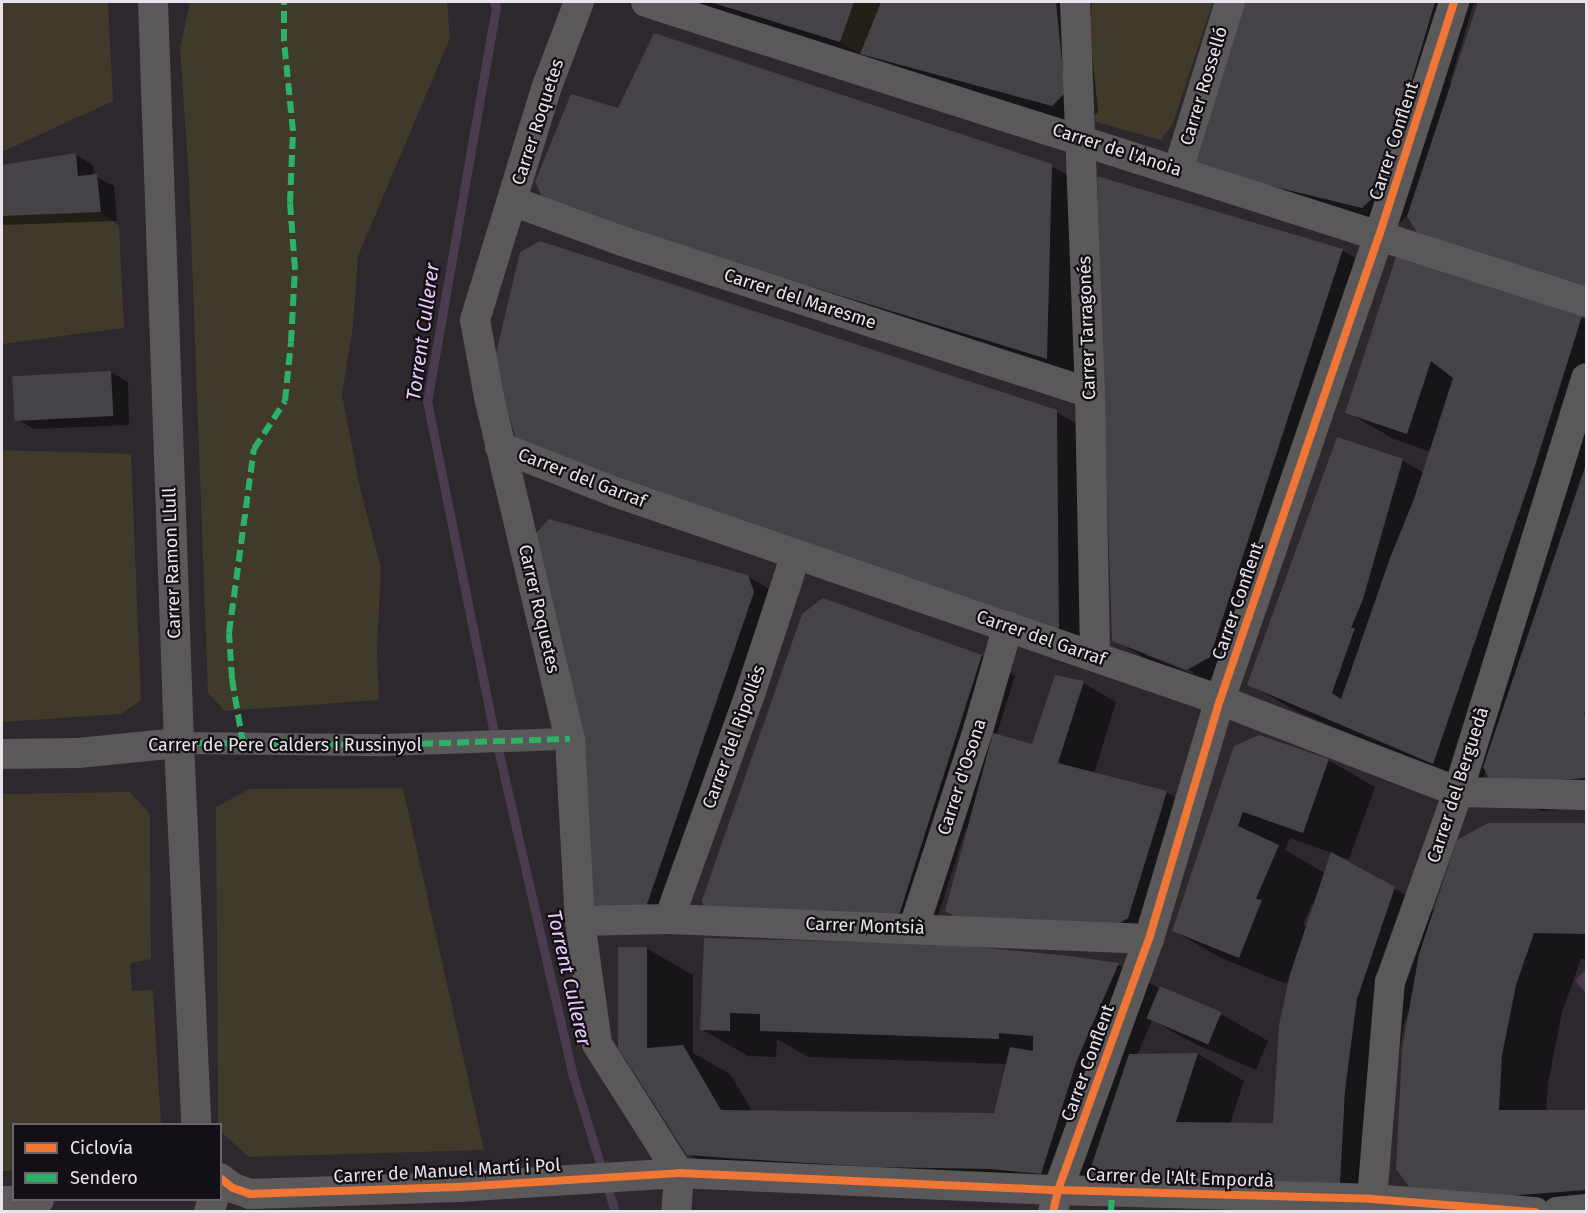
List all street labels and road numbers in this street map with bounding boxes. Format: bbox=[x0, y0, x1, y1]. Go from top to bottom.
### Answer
street label: Carrer Rosselló bbox=[1176, 24, 1232, 148]
street label: Carrer Roquetes bbox=[507, 56, 569, 188]
street label: Carrer Conflent bbox=[1365, 79, 1423, 203]
street label: Carrer de l'Anoia bbox=[1050, 119, 1184, 181]
street label: Carrer Tarragonés bbox=[1074, 256, 1100, 400]
street label: Carrer del Maresme bbox=[721, 264, 879, 334]
street label: Carrer del Garraf bbox=[515, 444, 649, 512]
street label: Carrer Ramon Llull bbox=[159, 487, 185, 639]
street label: Carrer Conflent bbox=[1208, 539, 1268, 663]
street label: Carrer Roquetes bbox=[514, 543, 564, 675]
street label: Carrer del Garraf bbox=[973, 606, 1109, 670]
street label: Carrer del Ripollés bbox=[698, 662, 770, 812]
street label: Carrer del Berguedà bbox=[1423, 704, 1493, 866]
street label: Carrer d'Osona bbox=[933, 716, 991, 838]
street label: Carrer de Pere Calders i Russinyol bbox=[148, 734, 422, 756]
street label: Carrer Montsià bbox=[805, 913, 925, 939]
street label: Carrer Conflent bbox=[1057, 1002, 1119, 1124]
street label: Carrer de Manuel Martí i Pol bbox=[333, 1154, 561, 1188]
street label: Carrer de l'Alt Empordà bbox=[1086, 1164, 1274, 1192]

